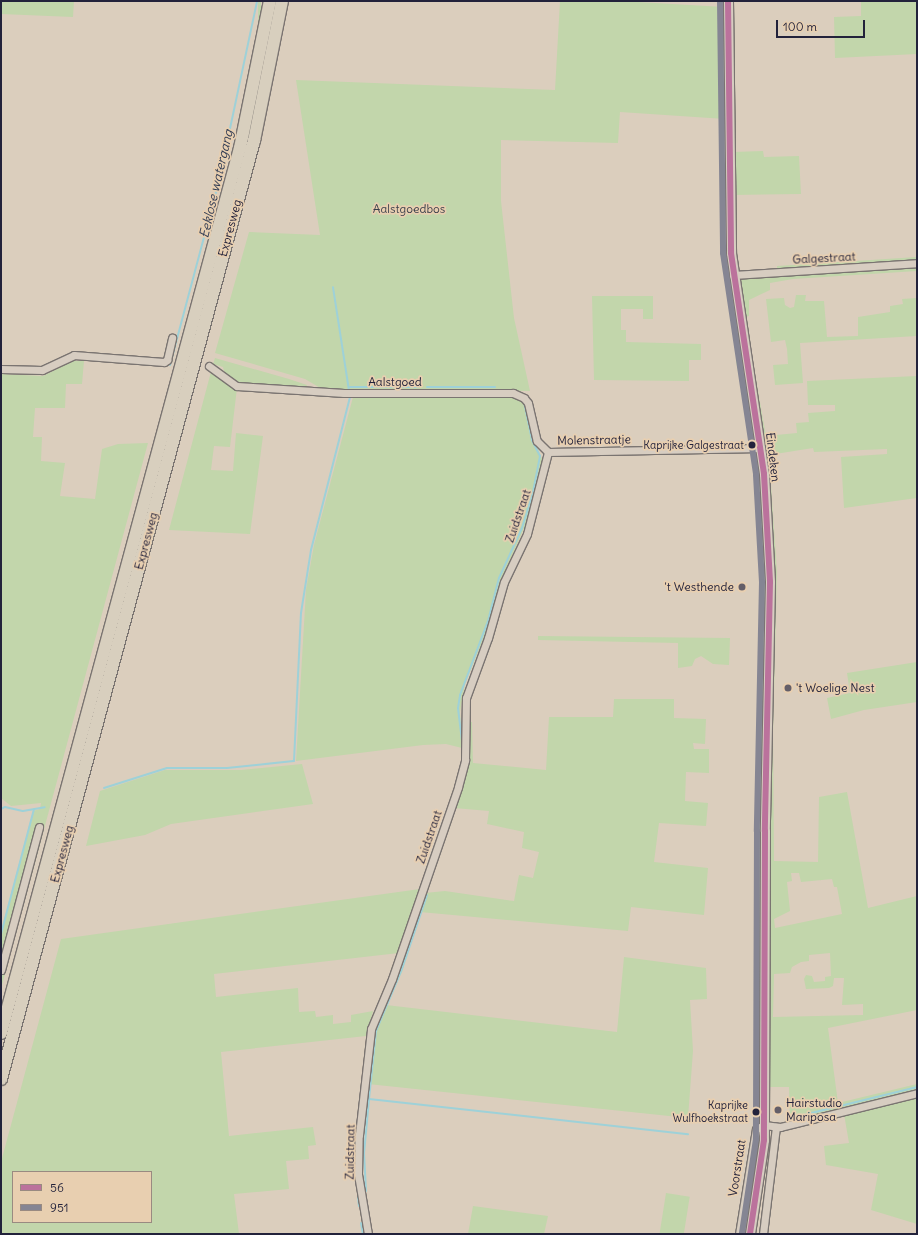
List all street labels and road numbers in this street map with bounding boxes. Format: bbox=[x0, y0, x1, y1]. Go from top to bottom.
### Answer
street label: Expresweg bbox=[215, 198, 245, 258]
street label: Galgestraat bbox=[792, 249, 856, 267]
street label: Aalstgoed bbox=[368, 375, 422, 389]
street label: Molenstraatje bbox=[557, 432, 631, 448]
street label: Eindeken bbox=[763, 432, 783, 482]
street label: Zuidstraat bbox=[502, 488, 534, 544]
street label: Expresweg bbox=[131, 511, 161, 571]
street label: Zuidstraat bbox=[413, 809, 445, 865]
street label: Expresweg bbox=[47, 824, 77, 884]
street label: Zuidstraat bbox=[342, 1124, 358, 1180]
street label: Voorstraat bbox=[725, 1139, 749, 1197]

